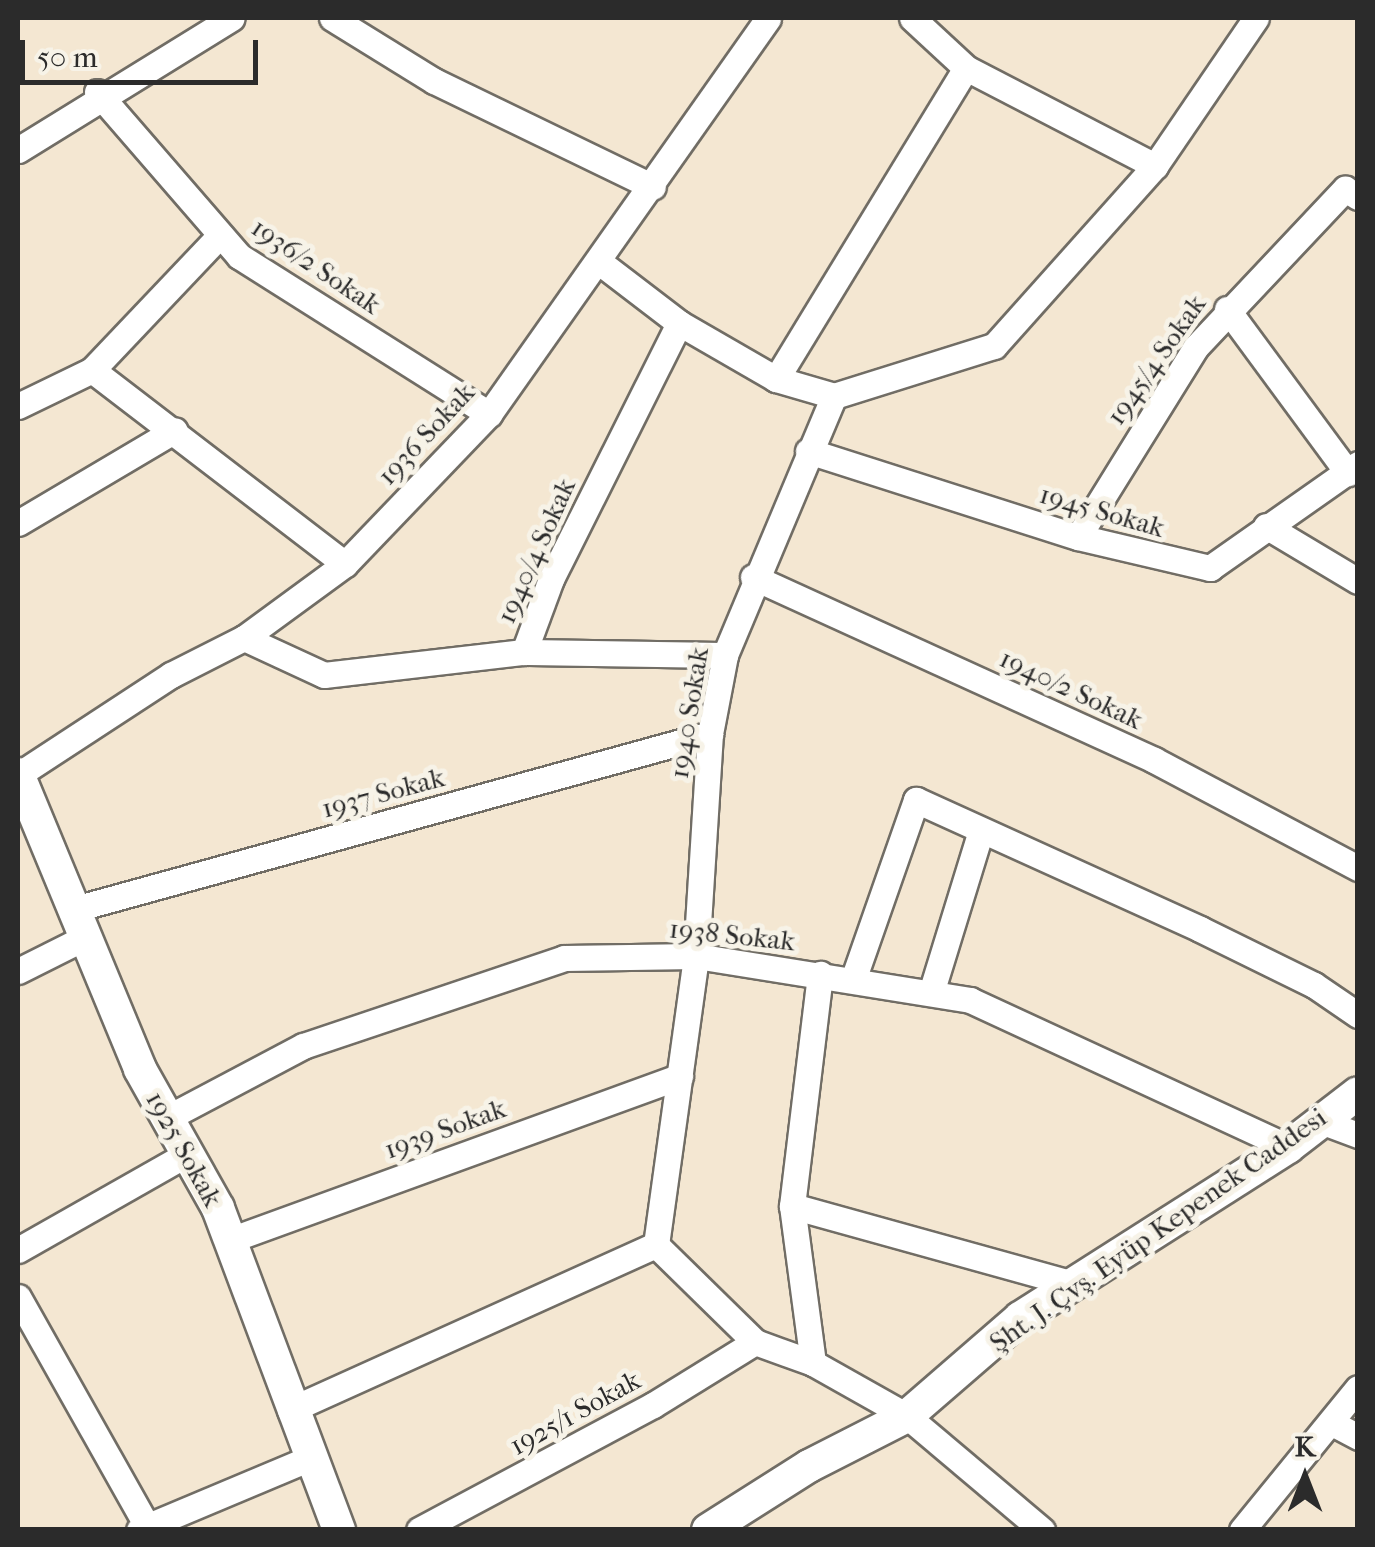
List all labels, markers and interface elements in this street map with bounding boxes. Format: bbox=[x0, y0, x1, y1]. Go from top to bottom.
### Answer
scale bar bbox=[25, 20, 262, 82]
text: 50 m bbox=[37, 40, 98, 75]
street label: 1936/2 Sokak bbox=[245, 210, 387, 322]
street label: 1945/4 Sokak bbox=[1099, 288, 1213, 432]
street label: 1936 Sokak bbox=[370, 376, 482, 492]
street label: 1940/4 Sokak bbox=[489, 473, 583, 629]
street label: 1945 Sokak bbox=[1036, 477, 1168, 545]
street label: 1940/2 Sokak bbox=[994, 641, 1148, 737]
street label: 1940 Sokak bbox=[662, 645, 716, 781]
street label: 1937 Sokak bbox=[318, 760, 448, 826]
street label: 1938 Sokak bbox=[667, 912, 797, 958]
street label: 1925 Sokak bbox=[138, 1085, 230, 1213]
street label: 1939 Sokak bbox=[380, 1091, 510, 1167]
street label: Şht. J. Çvş. Eyüp Kepenek Caddesi bbox=[983, 1101, 1333, 1359]
street label: 1925/1 Sokak bbox=[504, 1363, 646, 1463]
north arrow bbox=[1255, 1427, 1355, 1527]
text: K bbox=[1295, 1430, 1315, 1463]

